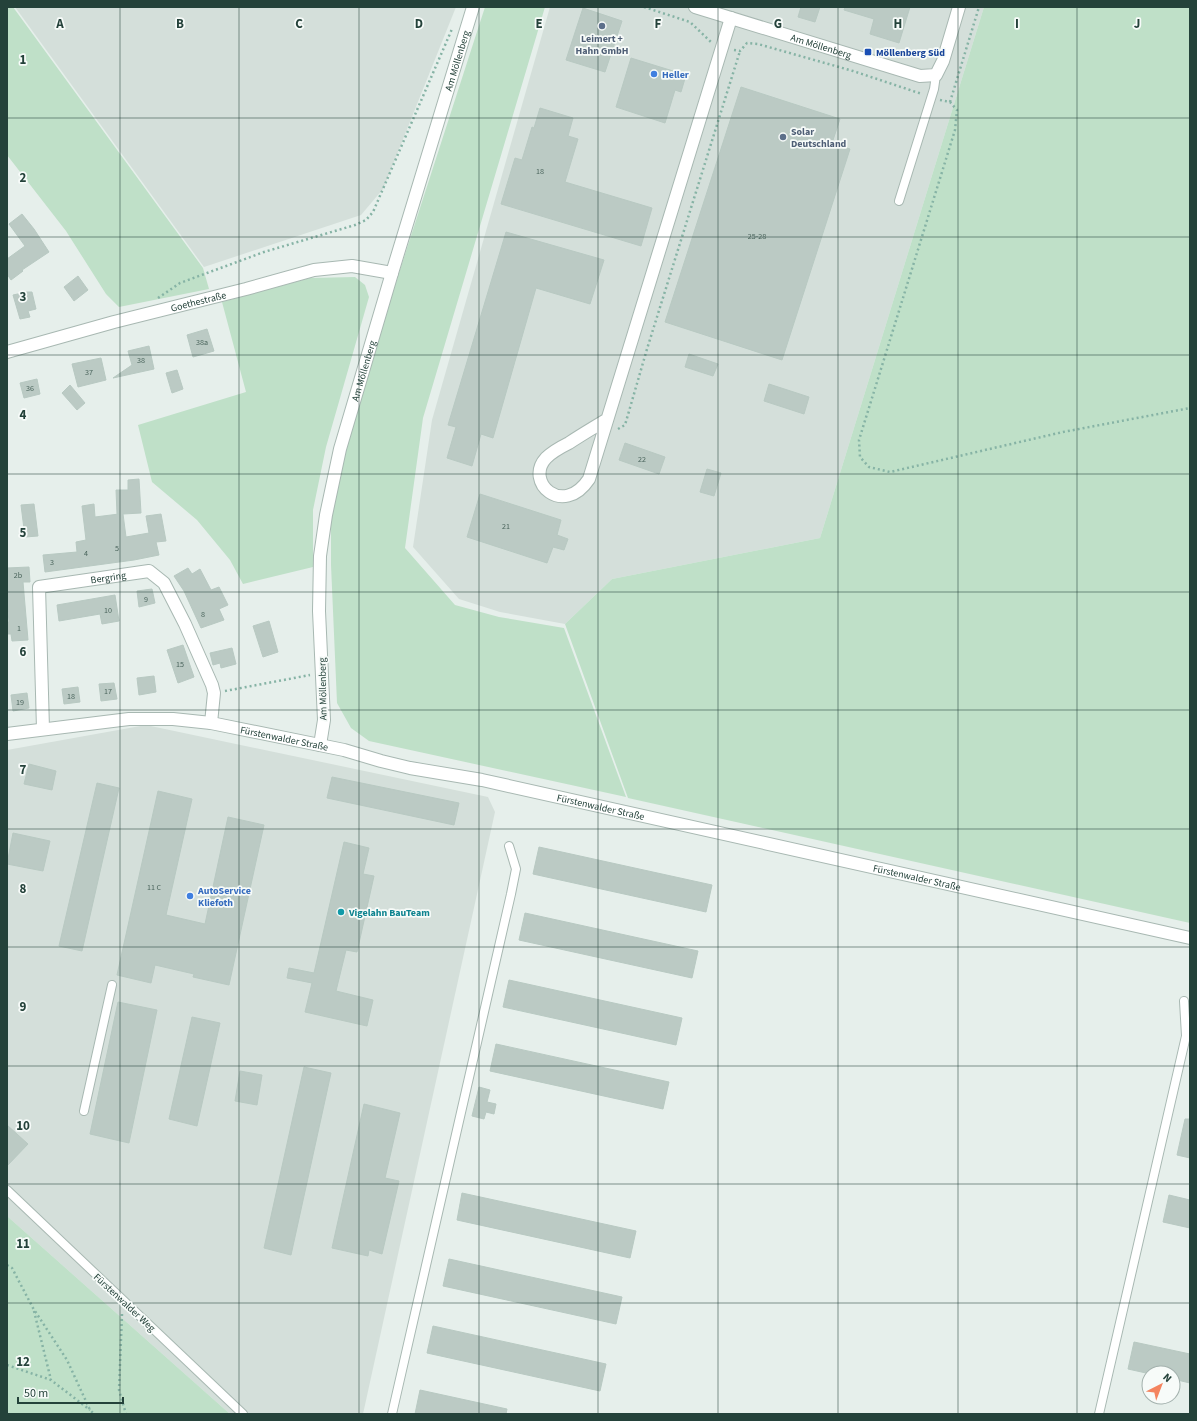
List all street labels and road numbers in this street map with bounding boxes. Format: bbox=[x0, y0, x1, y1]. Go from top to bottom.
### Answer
street label: Am Möllenberg bbox=[442, 29, 474, 93]
street label: Am Möllenberg bbox=[789, 31, 853, 63]
street label: Goethestraße bbox=[169, 288, 228, 316]
street label: Am Möllenberg bbox=[348, 339, 380, 403]
street label: Bergring bbox=[90, 568, 127, 587]
street label: Am Möllenberg bbox=[315, 657, 331, 721]
street label: Fürstenwalder Straße bbox=[239, 723, 330, 755]
street label: Fürstenwalder Straße bbox=[555, 791, 646, 824]
street label: Fürstenwalder Straße bbox=[872, 861, 962, 895]
street label: Fürstenwalder Weg bbox=[90, 1270, 158, 1335]

